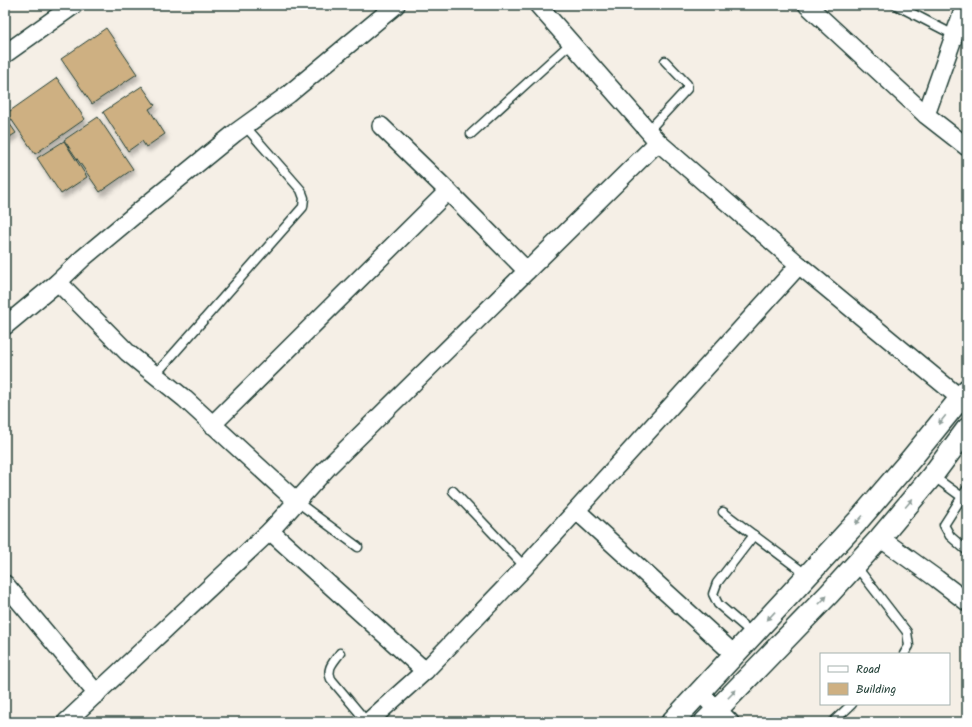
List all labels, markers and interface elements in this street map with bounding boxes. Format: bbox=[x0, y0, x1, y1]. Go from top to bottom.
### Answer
one-way arrow bbox=[938, 415, 947, 426]
one-way arrow bbox=[905, 498, 914, 509]
one-way arrow bbox=[854, 514, 863, 525]
one-way arrow bbox=[818, 595, 828, 605]
one-way arrow bbox=[766, 611, 776, 621]
legend bbox=[820, 653, 950, 705]
text: Road bbox=[856, 660, 881, 679]
text: Building bbox=[856, 680, 896, 699]
one-way arrow bbox=[727, 689, 737, 699]

